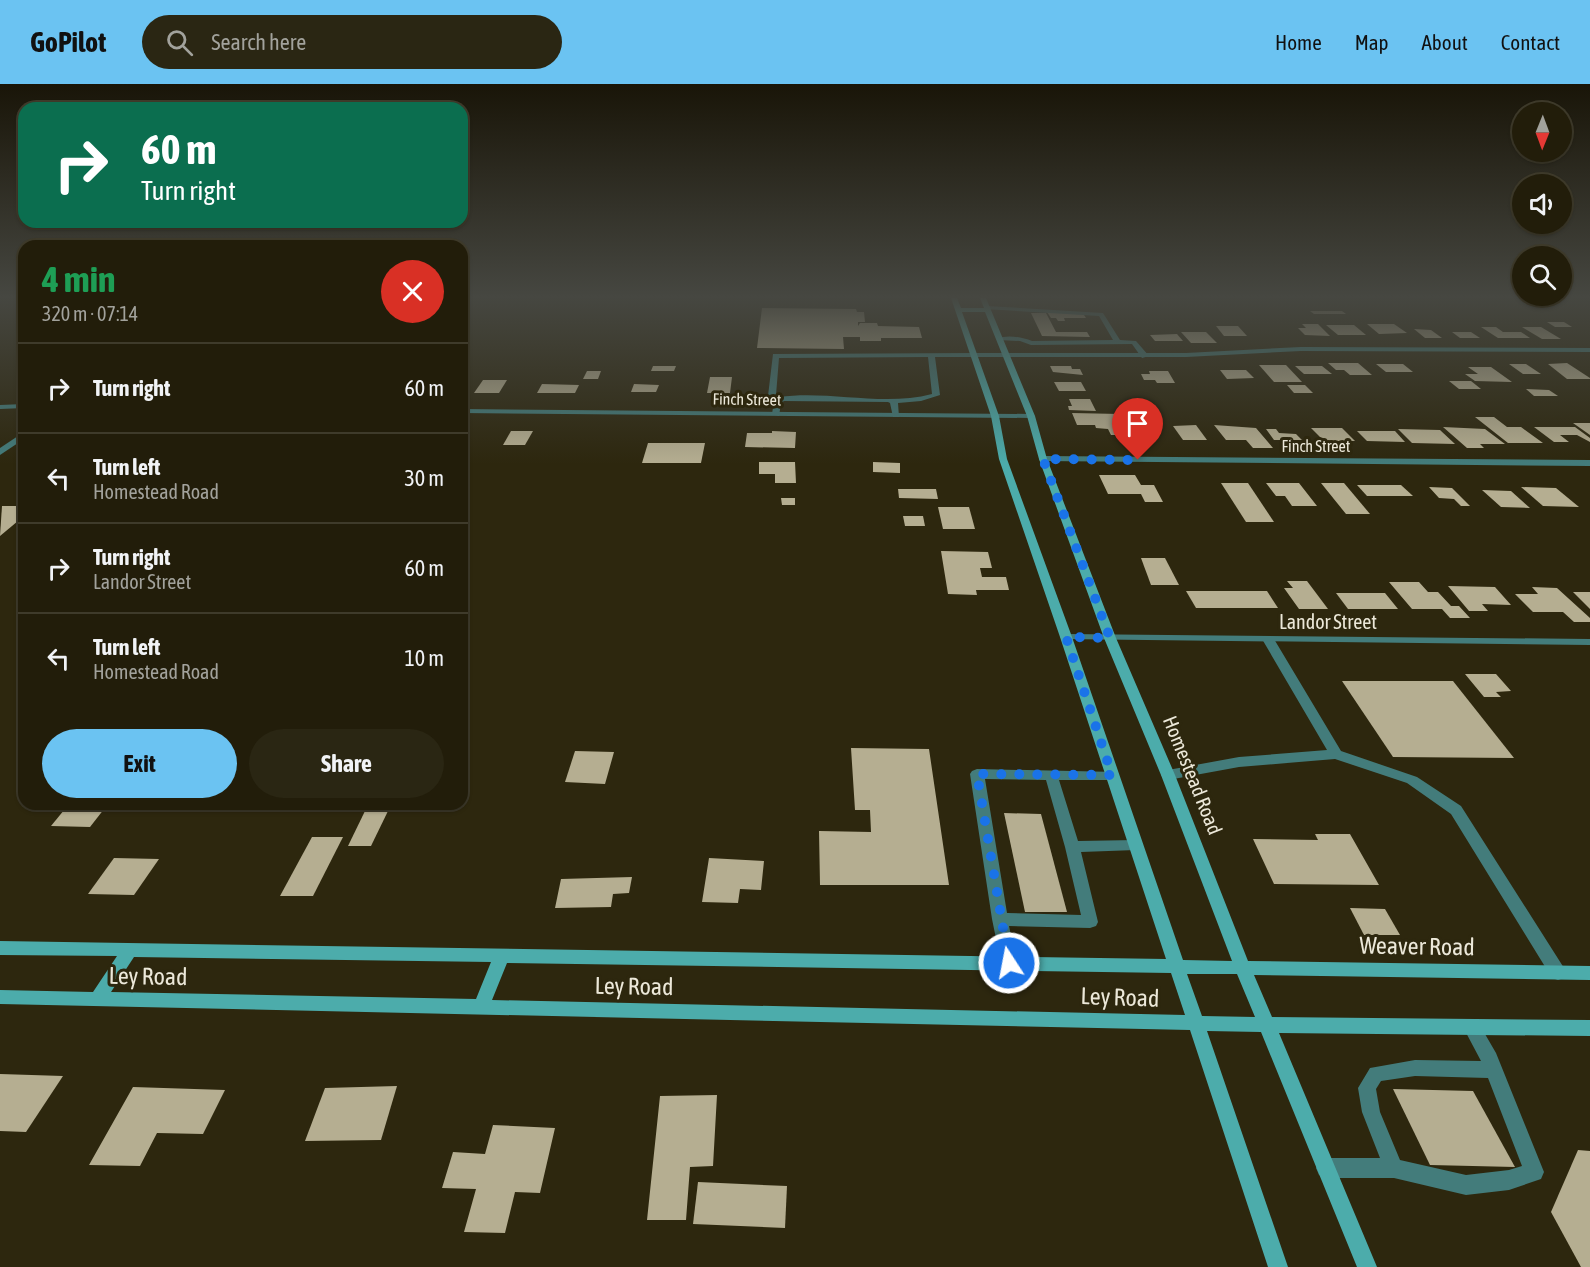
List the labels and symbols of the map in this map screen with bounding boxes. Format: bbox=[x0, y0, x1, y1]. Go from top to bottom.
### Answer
north arrow bbox=[1512, 102, 1572, 162]
street label: Finch Street bbox=[712, 389, 782, 409]
pin bbox=[1112, 398, 1163, 460]
street label: Finch Street bbox=[1282, 437, 1351, 455]
street label: Landor Street bbox=[1279, 610, 1377, 633]
street label: Homestead Road bbox=[1159, 712, 1227, 838]
position arrow bbox=[977, 931, 1041, 995]
street label: Weaver Road bbox=[1359, 931, 1475, 961]
street label: Ley Road bbox=[108, 962, 188, 990]
street label: Ley Road bbox=[594, 972, 674, 1000]
street label: Ley Road bbox=[1080, 982, 1160, 1012]

